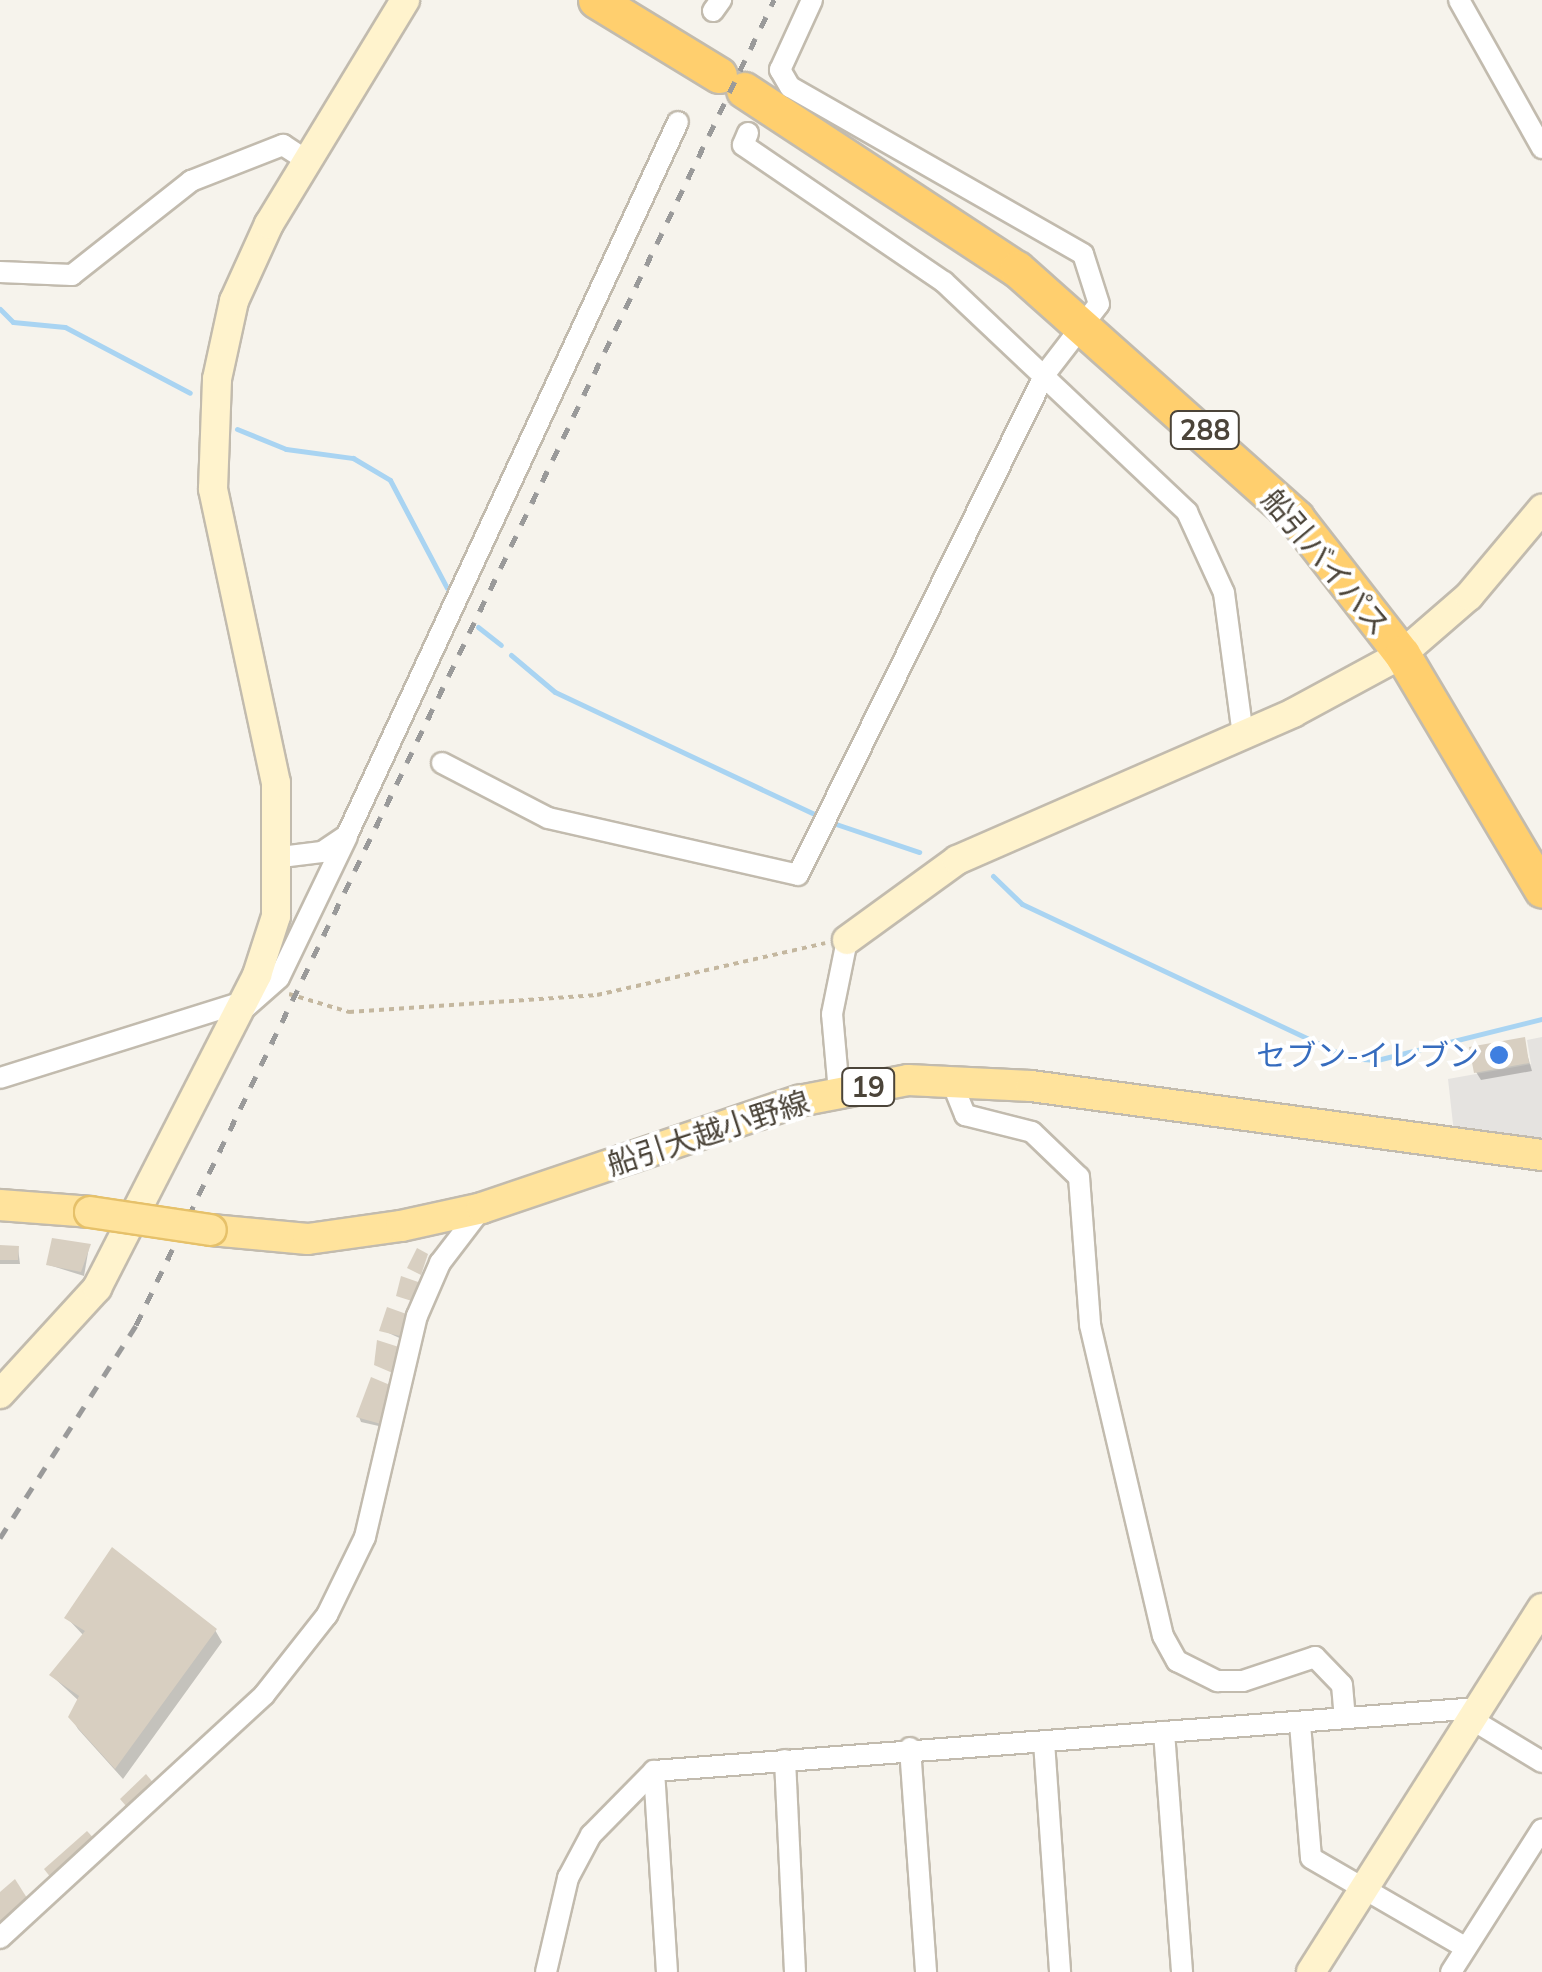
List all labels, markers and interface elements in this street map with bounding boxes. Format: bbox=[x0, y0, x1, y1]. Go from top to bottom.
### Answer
road number: 288 bbox=[1168, 407, 1242, 453]
street label: 船引バイパス bbox=[1254, 481, 1398, 643]
place label: セブン-イレブン bbox=[1256, 1037, 1479, 1073]
marker: セブン-イレブン bbox=[1488, 1044, 1510, 1066]
road number: 19 bbox=[840, 1064, 896, 1110]
street label: 船引大越小野線 bbox=[603, 1083, 813, 1183]

